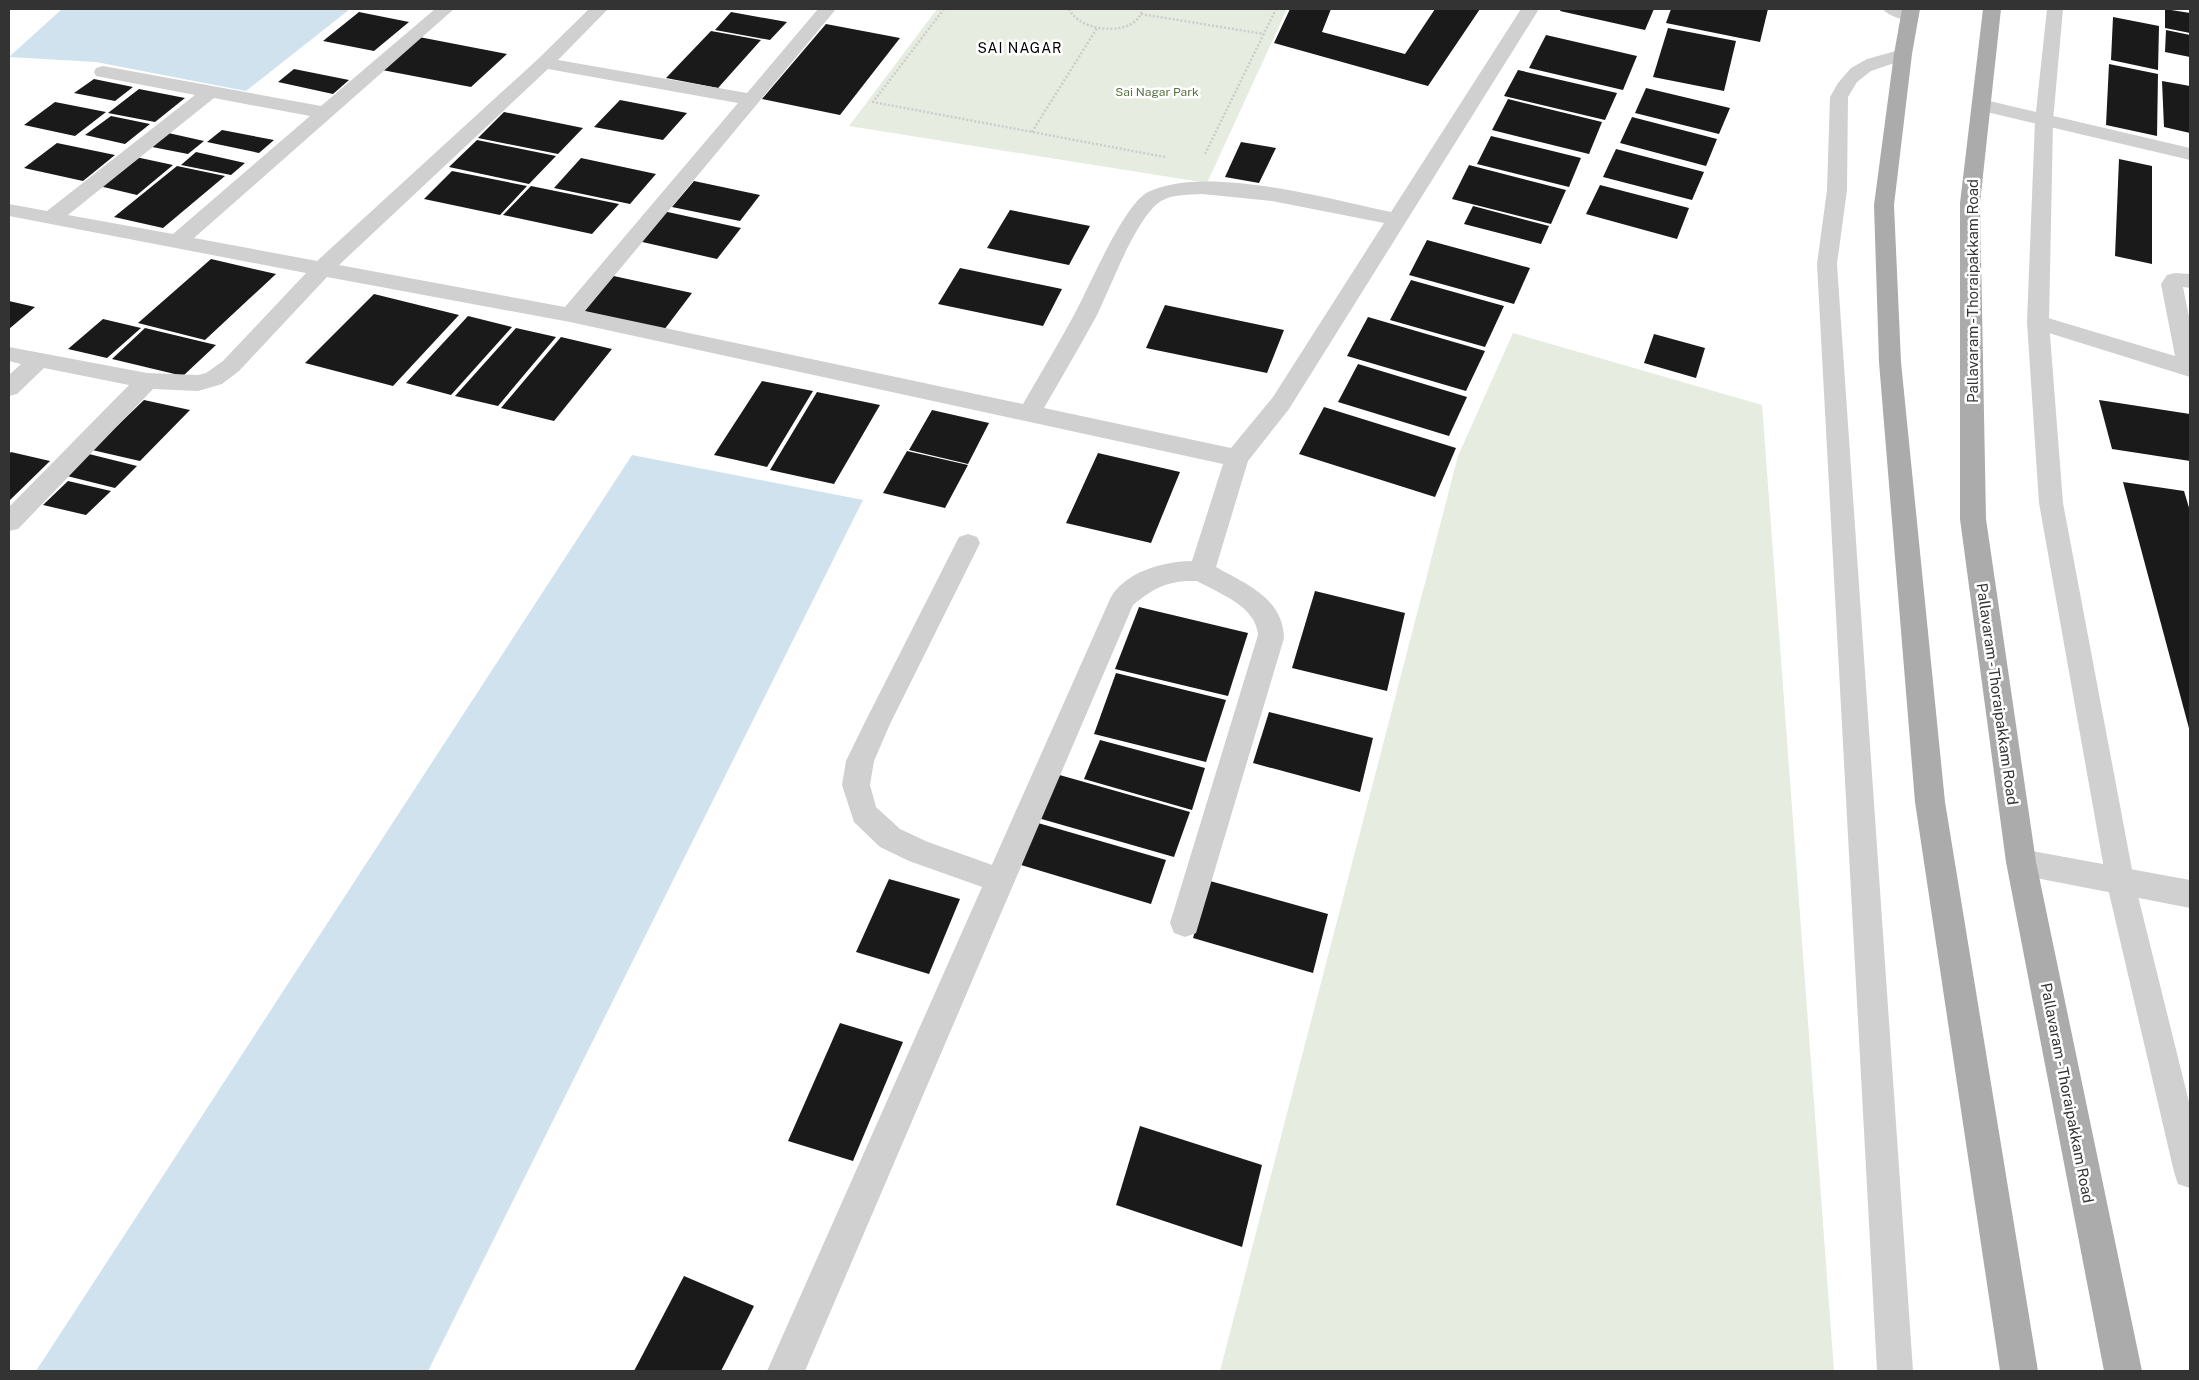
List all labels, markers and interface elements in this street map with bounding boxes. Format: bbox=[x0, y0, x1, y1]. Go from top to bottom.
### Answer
district label: SAI NAGAR bbox=[977, 40, 1063, 56]
park label: Sai Nagar Park bbox=[1115, 85, 1199, 99]
street label: Pallavaram - Thoraipakkam Road bbox=[1964, 179, 1981, 403]
street label: Pallavaram - Thoraipakkam Road bbox=[1974, 582, 2021, 806]
street label: Pallavaram - Thoraipakkam Road bbox=[2038, 981, 2097, 1204]

